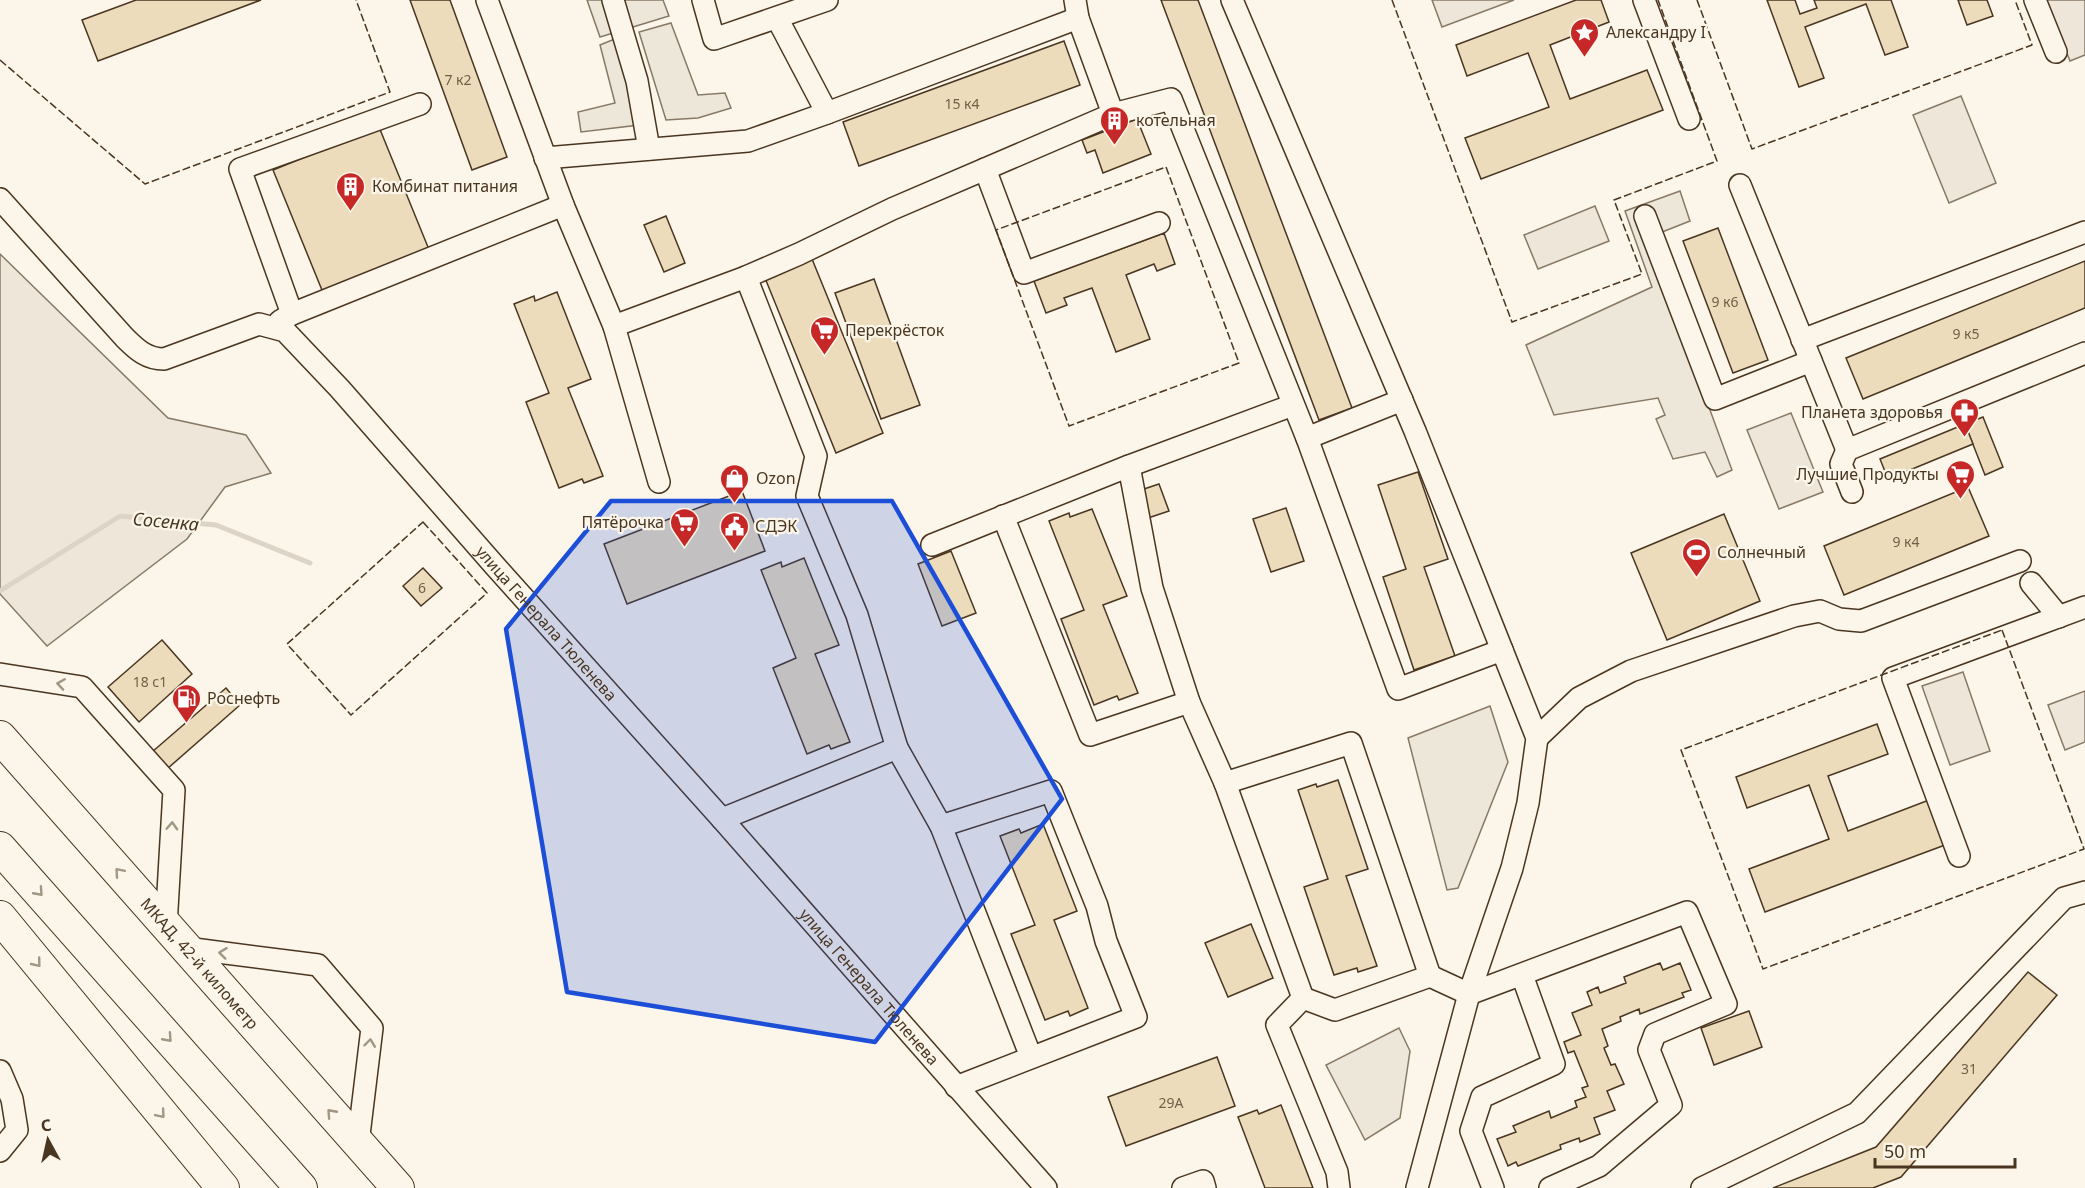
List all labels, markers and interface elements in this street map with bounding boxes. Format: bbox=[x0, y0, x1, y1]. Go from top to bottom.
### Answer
place icon: Александру I bbox=[1569, 16, 1601, 58]
place label: Александру I bbox=[1606, 21, 1706, 43]
house number: 7 к2 bbox=[444, 70, 472, 89]
house number: 15 к4 bbox=[944, 94, 980, 113]
building icon: котельная bbox=[1099, 104, 1131, 146]
place label: котельная bbox=[1136, 109, 1216, 131]
building icon: Комбинат питания bbox=[335, 170, 367, 212]
place label: Комбинат питания bbox=[372, 175, 518, 197]
house number: 9 к6 bbox=[1711, 292, 1739, 311]
supermarket icon: Перекрёсток bbox=[808, 314, 840, 356]
place label: Перекрёсток bbox=[845, 319, 945, 341]
house number: 9 к5 bbox=[1952, 324, 1980, 343]
pharmacy icon: Планета здоровья bbox=[1948, 396, 1980, 438]
place label: Планета здоровья bbox=[1801, 401, 1943, 423]
supermarket icon: Лучшие Продукты bbox=[1944, 458, 1976, 500]
shop icon: Ozon bbox=[719, 462, 751, 504]
place label: Лучшие Продукты bbox=[1796, 463, 1939, 485]
place label: Ozon bbox=[756, 467, 796, 489]
water label: Сосенка bbox=[132, 506, 200, 536]
supermarket icon: Пятёрочка bbox=[669, 506, 701, 548]
public building icon: СДЭК bbox=[718, 510, 750, 552]
place label: Пятёрочка bbox=[581, 511, 664, 533]
place label: СДЭК bbox=[755, 515, 797, 537]
house number: 9 к4 bbox=[1892, 532, 1920, 551]
sports icon: Солнечный bbox=[1680, 536, 1712, 578]
street label: улица Генерала Тюленева bbox=[471, 541, 622, 706]
place label: Солнечный bbox=[1717, 541, 1806, 563]
house number: 6 bbox=[418, 578, 426, 597]
house number: 18 с1 bbox=[133, 672, 167, 691]
one-way arrow bbox=[56, 678, 66, 690]
fuel station icon: Роснефть bbox=[170, 682, 202, 724]
place label: Роснефть bbox=[207, 687, 280, 709]
one-way arrow bbox=[165, 821, 178, 830]
one-way arrow bbox=[115, 868, 126, 879]
one-way arrow bbox=[32, 885, 43, 896]
street label: МКАД, 42-й километр bbox=[136, 893, 264, 1034]
street label: улица Генерала Тюленева bbox=[794, 904, 944, 1070]
one-way arrow bbox=[218, 947, 227, 960]
one-way arrow bbox=[30, 956, 41, 967]
one-way arrow bbox=[161, 1031, 172, 1042]
one-way arrow bbox=[364, 1039, 376, 1048]
house number: 31 bbox=[1961, 1059, 1977, 1078]
house number: 29А bbox=[1159, 1093, 1184, 1112]
one-way arrow bbox=[153, 1107, 164, 1118]
one-way arrow bbox=[328, 1109, 339, 1120]
north arrow bbox=[18, 1110, 78, 1170]
text: С bbox=[39, 1114, 53, 1137]
scale bar bbox=[1875, 1131, 2014, 1169]
text: 50 m bbox=[1884, 1139, 1926, 1163]

